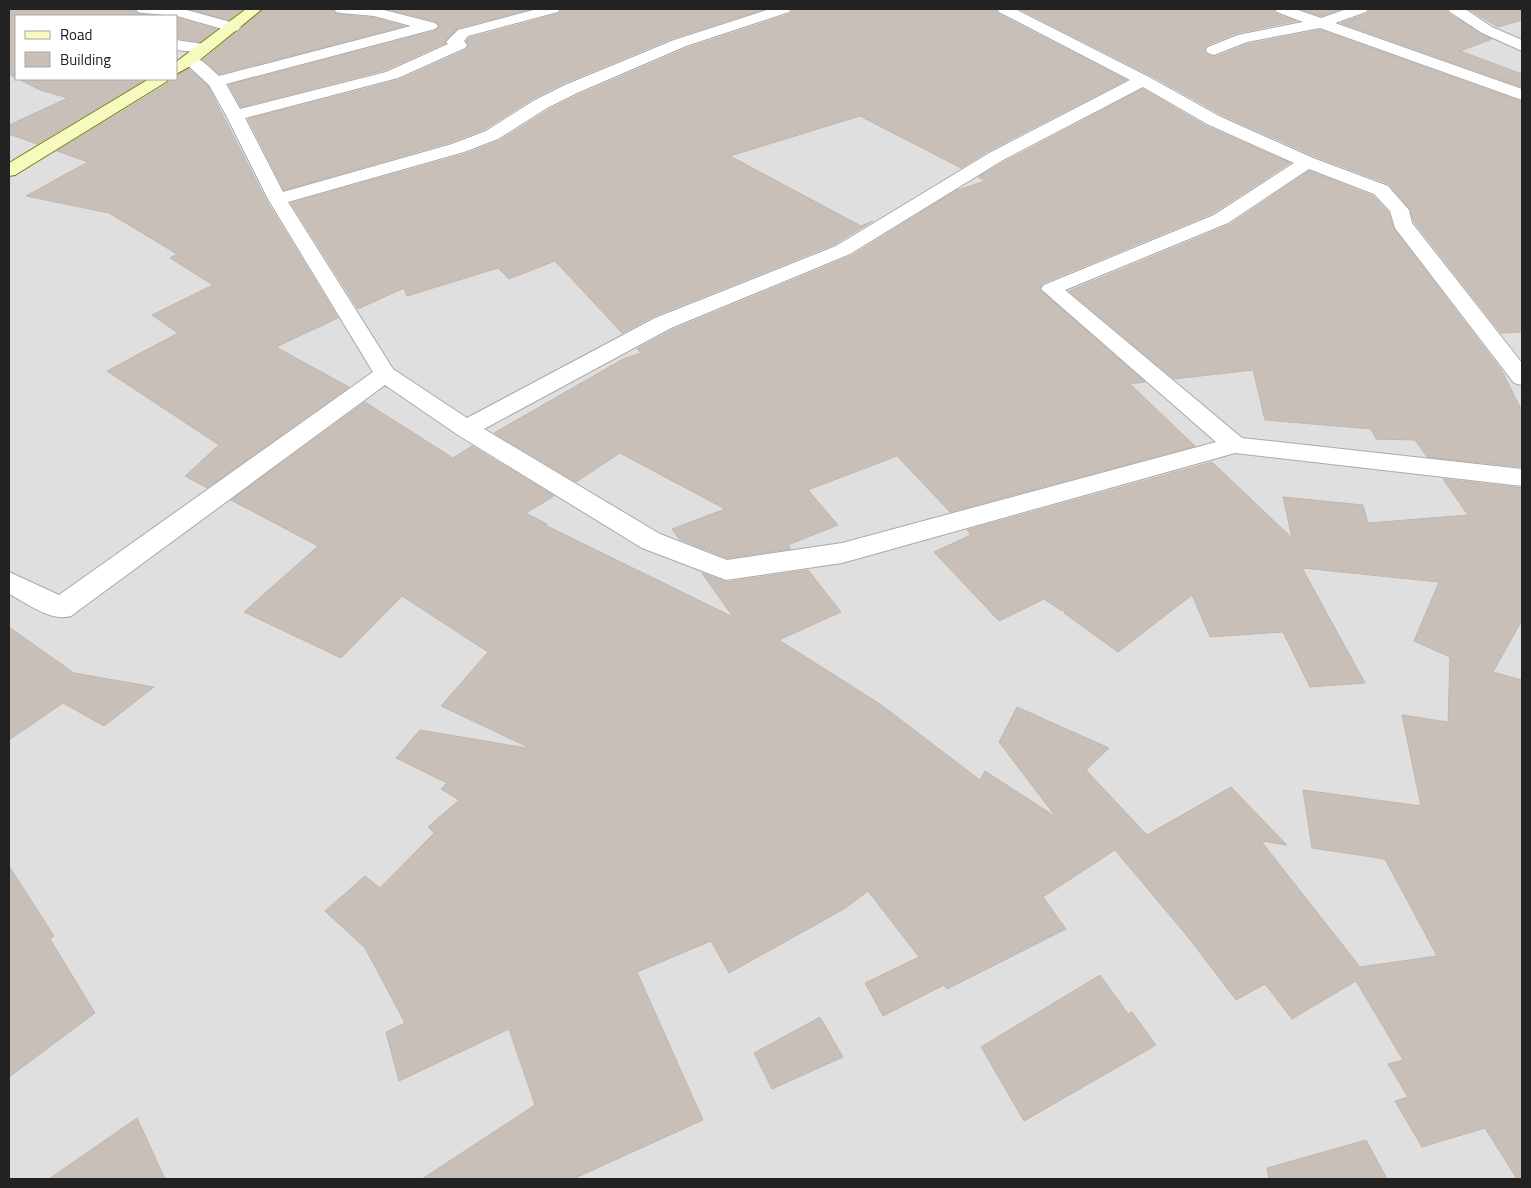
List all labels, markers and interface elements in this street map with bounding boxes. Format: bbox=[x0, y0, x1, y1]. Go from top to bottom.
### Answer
legend bbox=[15, 15, 178, 80]
text: Road bbox=[60, 23, 92, 46]
text: Building bbox=[60, 48, 111, 71]

